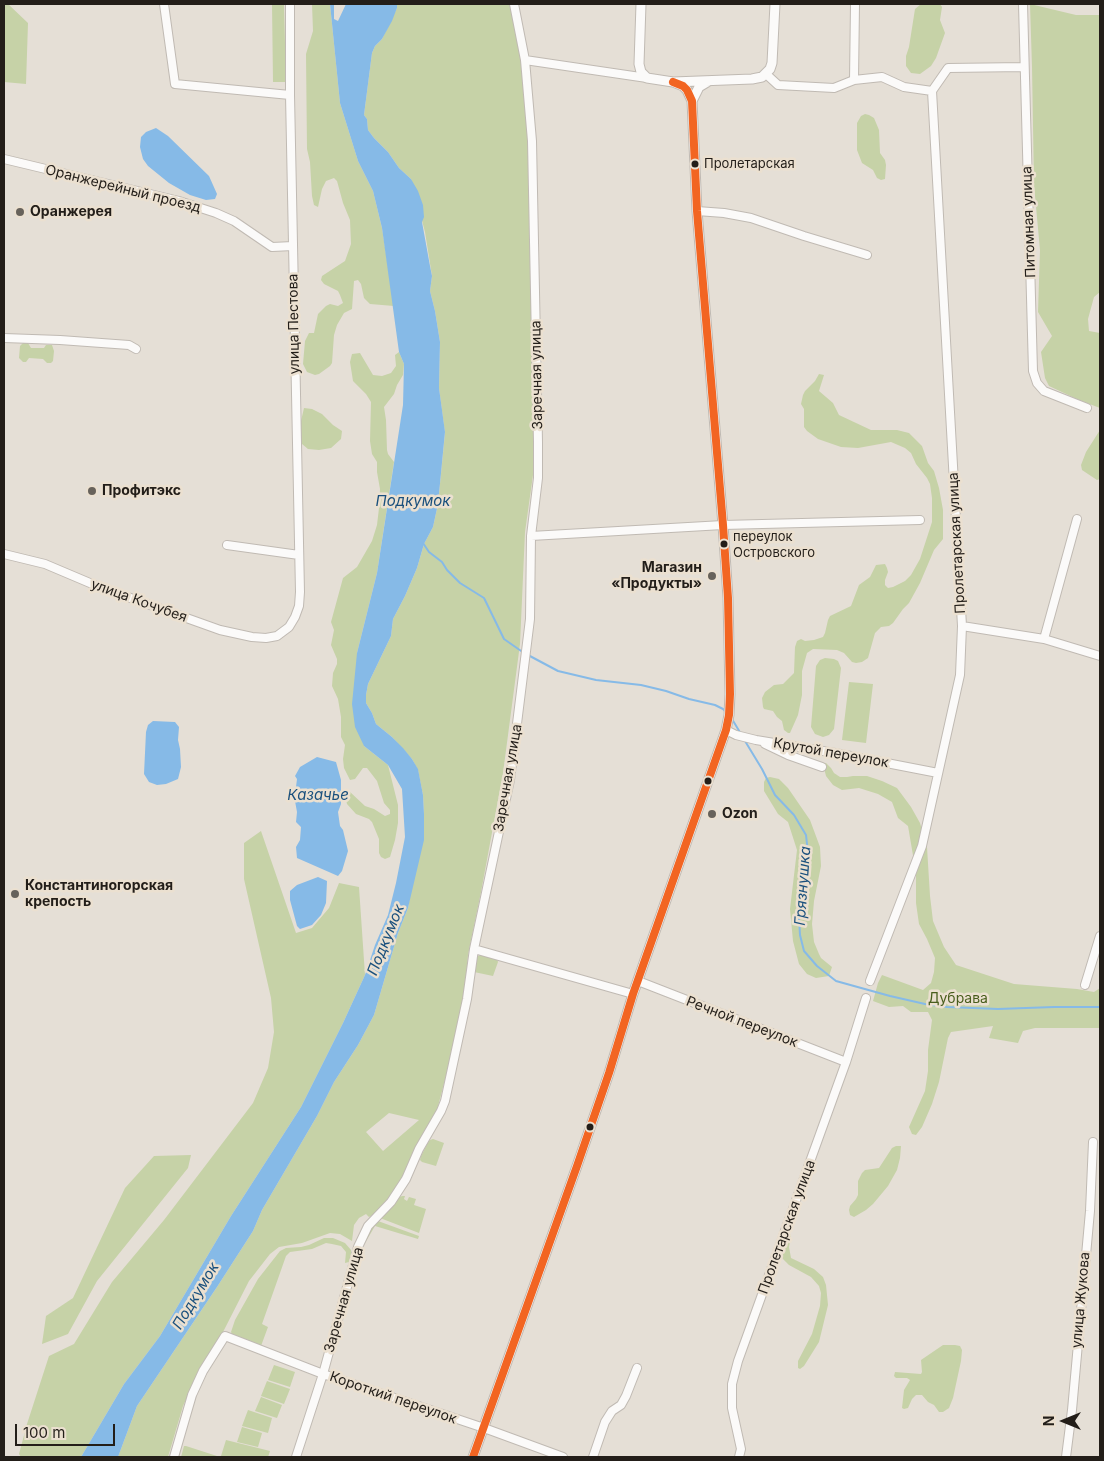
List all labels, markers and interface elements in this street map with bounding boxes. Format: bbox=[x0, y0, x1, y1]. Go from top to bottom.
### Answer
place label: Пролетарская bbox=[704, 156, 795, 172]
marker: Пролетарская bbox=[690, 159, 700, 169]
street label: Оранжерейный проезд bbox=[44, 162, 202, 216]
street label: Питомная улица bbox=[1019, 166, 1039, 278]
place label: Оранжерея bbox=[30, 204, 112, 220]
marker: Оранжерея bbox=[14, 206, 26, 218]
street label: улица Пестова bbox=[285, 273, 303, 375]
street label: Заречная улица bbox=[528, 320, 546, 430]
street label: Пролетарская улица bbox=[945, 472, 969, 614]
place label: Профитэкс bbox=[102, 483, 181, 499]
marker: Профитэкс bbox=[86, 485, 98, 497]
water label: Подкумок bbox=[376, 492, 450, 510]
place label: переулок Островского bbox=[733, 529, 815, 560]
marker: переулок Островского bbox=[719, 539, 729, 549]
place label: Магазин «Продукты» bbox=[611, 560, 702, 592]
marker: Магазин «Продукты» bbox=[706, 570, 718, 582]
street label: улица Кочубея bbox=[89, 576, 189, 626]
street label: Заречная улица bbox=[490, 723, 526, 833]
street label: Крутой переулок bbox=[772, 735, 890, 771]
unlabelled marker bbox=[703, 776, 713, 786]
water label: Казачье bbox=[287, 786, 349, 804]
place label: Ozon bbox=[722, 806, 758, 822]
marker: Ozon bbox=[706, 808, 718, 820]
water label: Грязнушка bbox=[791, 846, 815, 926]
place label: Константиногорская крепость bbox=[25, 878, 173, 910]
marker: Константиногорская крепость bbox=[9, 888, 21, 900]
water label: Подкумок bbox=[364, 902, 408, 978]
park label: Дубрава bbox=[928, 991, 988, 1007]
street label: Речной переулок bbox=[684, 993, 800, 1051]
unlabelled marker bbox=[585, 1122, 595, 1132]
street label: Пролетарская улица bbox=[755, 1158, 819, 1296]
street label: Заречная улица bbox=[321, 1245, 367, 1355]
street label: улица Жукова bbox=[1068, 1251, 1094, 1349]
water label: Подкумок bbox=[169, 1259, 223, 1333]
street label: Короткий переулок bbox=[327, 1368, 459, 1428]
north arrow bbox=[1039, 1396, 1089, 1446]
scale bar bbox=[18, 1414, 118, 1446]
text: N bbox=[1040, 1416, 1057, 1426]
text: 100 m bbox=[23, 1423, 65, 1442]

